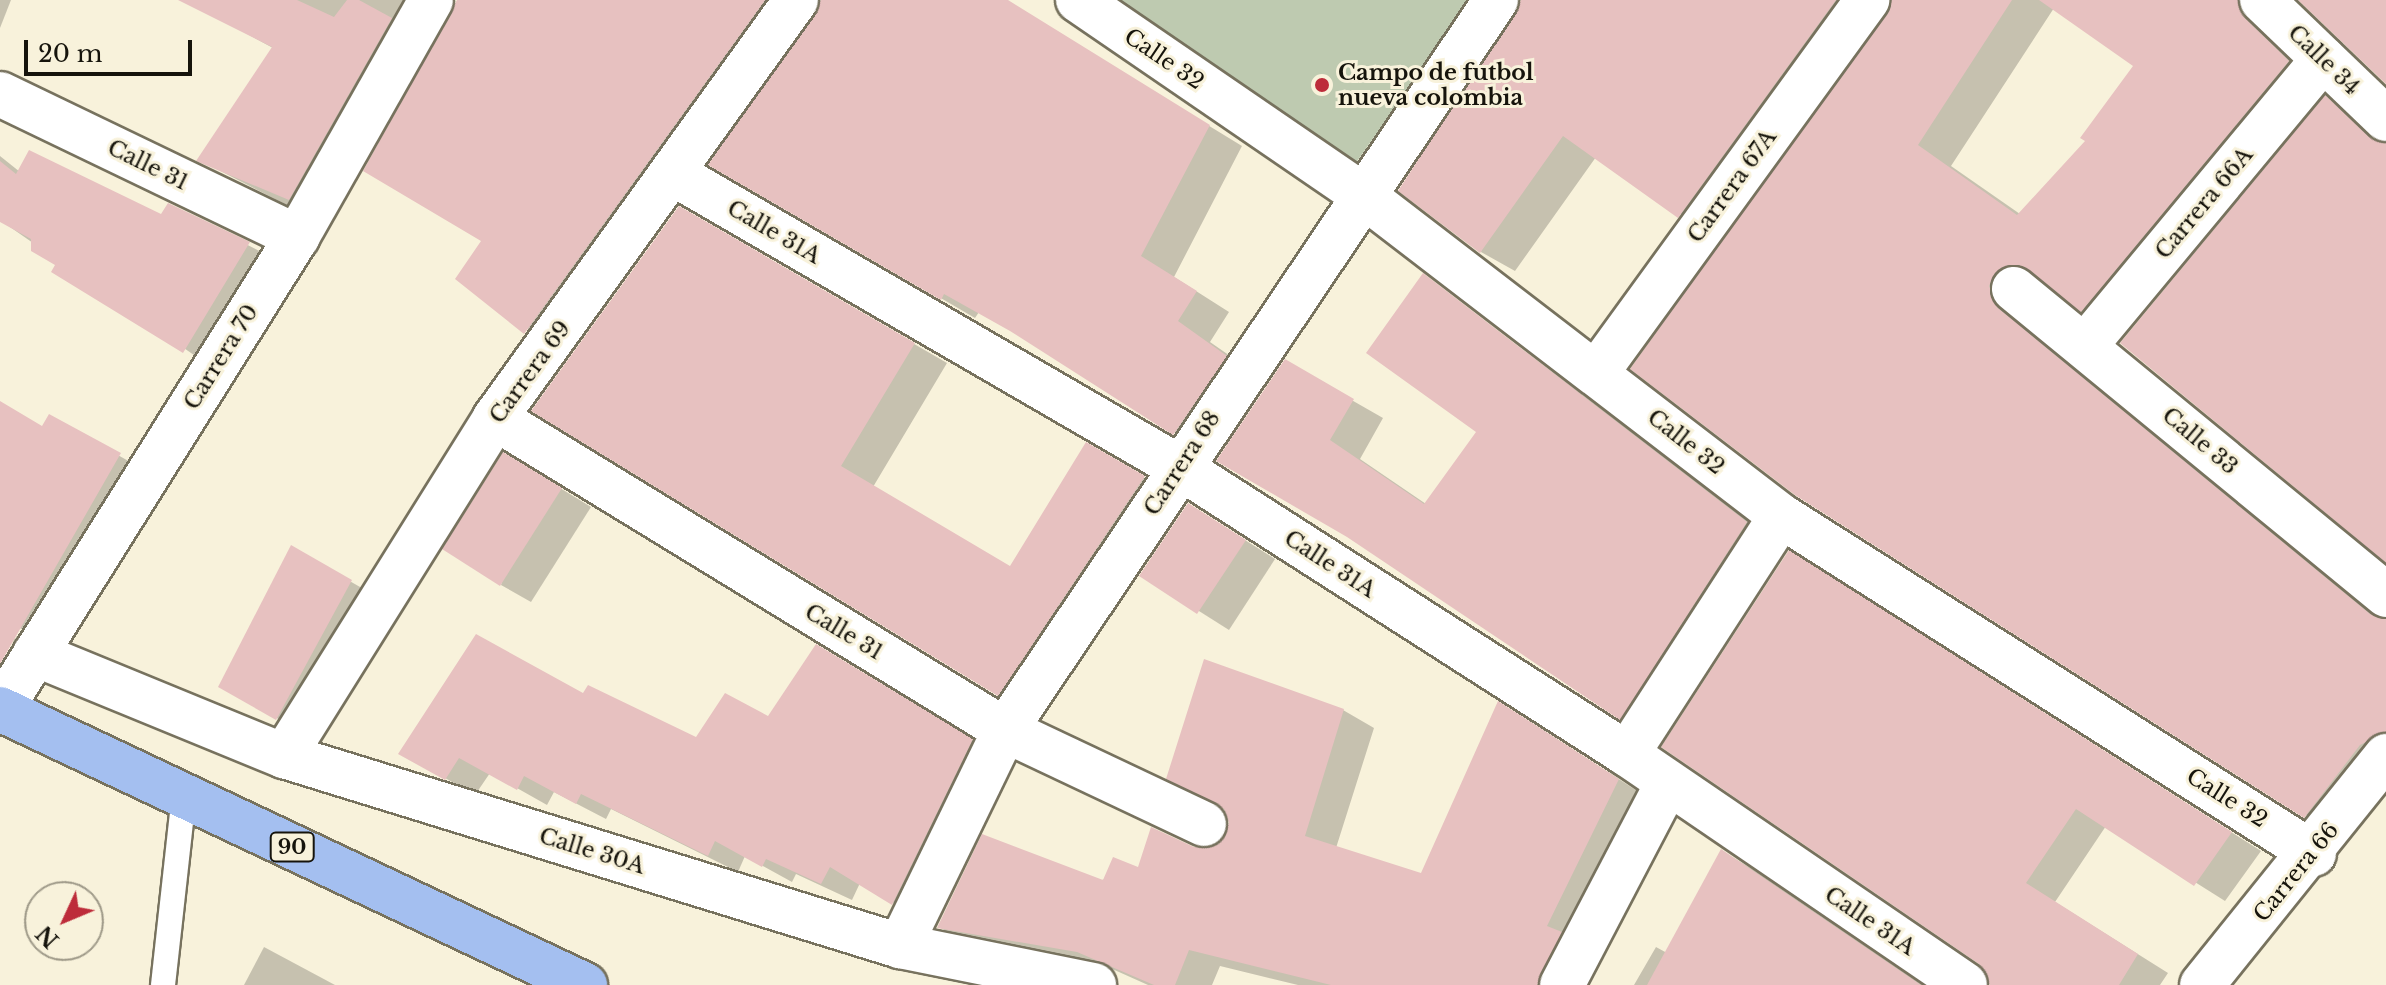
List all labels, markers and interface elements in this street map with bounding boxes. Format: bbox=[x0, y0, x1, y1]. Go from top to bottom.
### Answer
street label: Calle 34 bbox=[2283, 19, 2365, 101]
street label: Calle 32 bbox=[1119, 23, 1209, 95]
scale bar bbox=[28, 24, 196, 74]
text: 20 m bbox=[38, 39, 103, 68]
place label: Campo de futbol nueva colombia bbox=[1338, 59, 1534, 110]
marker: Campo de futbol nueva colombia bbox=[1313, 76, 1331, 94]
street label: Carrera 67A bbox=[1682, 124, 1782, 248]
street label: Calle 31 bbox=[103, 134, 193, 196]
street label: Carrera 66A bbox=[2150, 142, 2258, 264]
street label: Calle 31A bbox=[723, 195, 825, 269]
street label: Carrera 70 bbox=[178, 300, 264, 414]
street label: Carrera 69 bbox=[484, 316, 576, 428]
street label: Calle 33 bbox=[2157, 402, 2243, 480]
street label: Calle 32 bbox=[1642, 404, 1730, 480]
street label: Carrera 68 bbox=[1138, 406, 1226, 520]
street label: Calle 31A bbox=[1279, 525, 1381, 603]
street label: Calle 31 bbox=[800, 598, 888, 666]
street label: Calle 32 bbox=[2182, 763, 2272, 833]
street label: Carrera 66 bbox=[2248, 817, 2344, 927]
street label: Calle 30A bbox=[536, 822, 648, 880]
road number: 90 bbox=[268, 831, 316, 863]
north arrow bbox=[24, 881, 104, 961]
street label: Calle 31A bbox=[1820, 881, 1920, 961]
text: N bbox=[31, 920, 65, 953]

